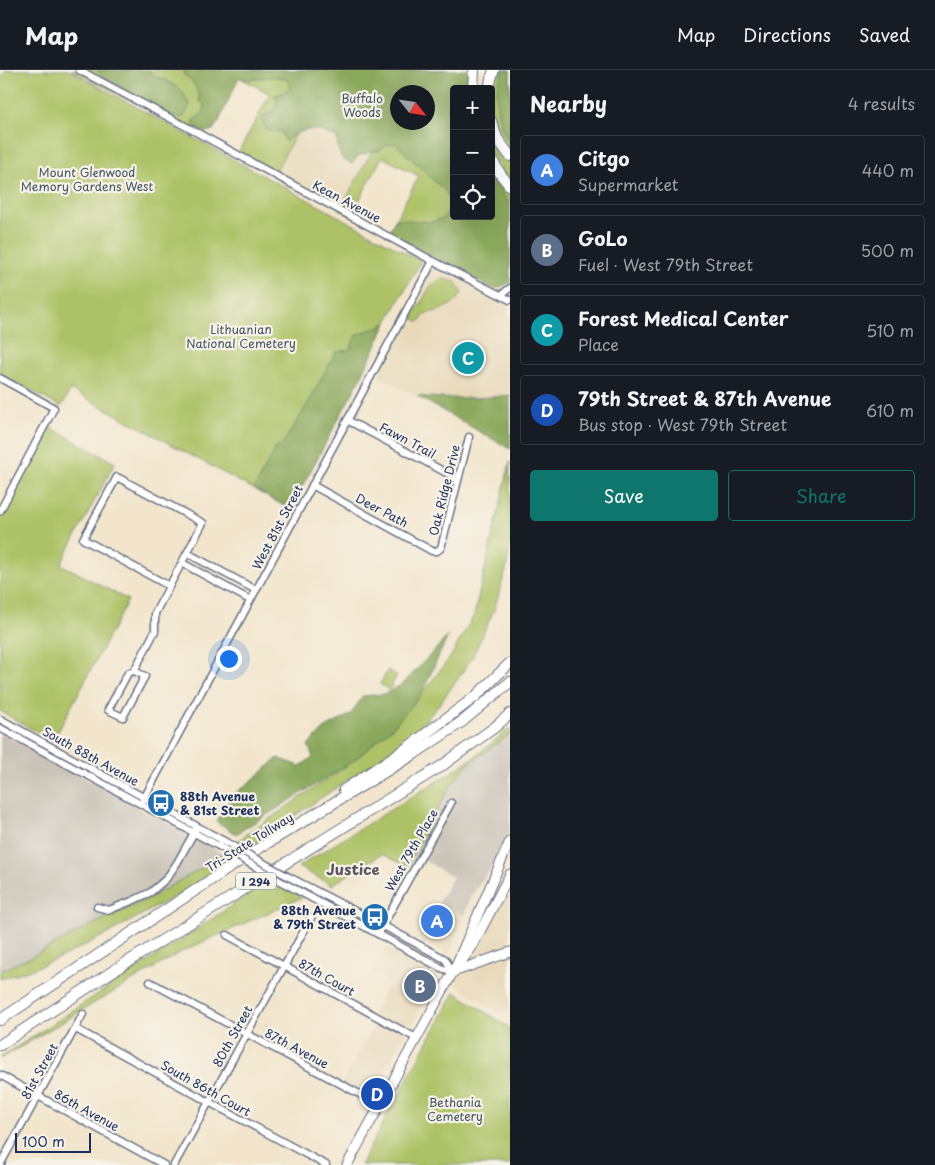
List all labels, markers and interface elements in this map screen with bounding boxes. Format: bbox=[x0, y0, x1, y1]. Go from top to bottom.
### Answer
text: Map bbox=[25, 17, 78, 53]
text: Map bbox=[677, 21, 715, 48]
text: Directions bbox=[743, 21, 831, 48]
text: Saved bbox=[859, 21, 910, 48]
north arrow bbox=[390, 85, 435, 130]
map controls bbox=[450, 85, 495, 220]
button: + bbox=[450, 85, 495, 130]
text: Nearby bbox=[530, 87, 607, 119]
park label: Buffalo Woods bbox=[341, 89, 383, 121]
text: 4 results bbox=[848, 91, 915, 115]
button: − bbox=[450, 130, 495, 175]
text: Citgo bbox=[578, 144, 630, 172]
text: A bbox=[541, 158, 553, 182]
text: 440 m bbox=[862, 158, 914, 182]
park label: Mount Glenwood Memory Gardens West bbox=[21, 163, 154, 195]
text: Supermarket bbox=[578, 172, 678, 196]
street label: Kean Avenue bbox=[310, 175, 385, 227]
button: locate bbox=[450, 175, 495, 220]
text: GoLo bbox=[578, 224, 628, 252]
text: B bbox=[542, 238, 552, 262]
text: 500 m bbox=[861, 238, 914, 262]
text: Fuel · West 79th Street bbox=[578, 252, 753, 276]
text: Forest Medical Center bbox=[578, 304, 789, 332]
text: C bbox=[541, 318, 553, 342]
text: 510 m bbox=[866, 318, 914, 342]
park label: Lithuanian National Cemetery bbox=[186, 320, 296, 352]
text: Place bbox=[578, 332, 619, 356]
pin: C bbox=[452, 339, 484, 377]
text: 79th Street & 87th Avenue bbox=[578, 384, 832, 412]
text: D bbox=[541, 398, 553, 422]
text: 610 m bbox=[866, 398, 914, 422]
text: Bus stop · West 79th Street bbox=[578, 412, 787, 436]
street label: Fawn Trail bbox=[377, 418, 439, 462]
street label: Oak Ridge Drive bbox=[424, 443, 464, 537]
button: Save bbox=[530, 470, 718, 521]
button: Share bbox=[728, 470, 915, 521]
street label: West 81st Street bbox=[247, 481, 307, 573]
street label: Deer Path bbox=[353, 489, 411, 531]
your location bbox=[216, 646, 242, 672]
street label: South 88th Avenue bbox=[39, 722, 143, 790]
place label: 88th Avenue & 81st Street bbox=[180, 787, 260, 819]
bus stop icon: 88th Avenue & 81st Street bbox=[146, 788, 176, 818]
street label: West 79th Place bbox=[380, 805, 442, 895]
street label: Tri-State Tollway bbox=[202, 808, 296, 876]
district label: Justice bbox=[326, 857, 380, 880]
road number: I 294 bbox=[236, 872, 276, 889]
place label: 88th Avenue & 79th Street bbox=[273, 901, 356, 933]
bus stop icon: 88th Avenue & 79th Street bbox=[360, 902, 390, 932]
pin: A bbox=[421, 902, 453, 940]
street label: 87th Court bbox=[296, 954, 359, 1000]
pin: B bbox=[404, 967, 436, 1005]
street label: 80th Street bbox=[208, 1002, 256, 1070]
street label: 87th Avenue bbox=[262, 1024, 333, 1073]
street label: 81st Street bbox=[16, 1040, 62, 1102]
street label: South 86th Court bbox=[158, 1056, 254, 1120]
pin: D bbox=[361, 1075, 393, 1113]
street label: 86th Avenue bbox=[51, 1085, 123, 1135]
park label: Bethania Cemetery bbox=[427, 1093, 483, 1125]
scale bar bbox=[15, 1130, 91, 1153]
text: 100 m bbox=[22, 1131, 65, 1152]

